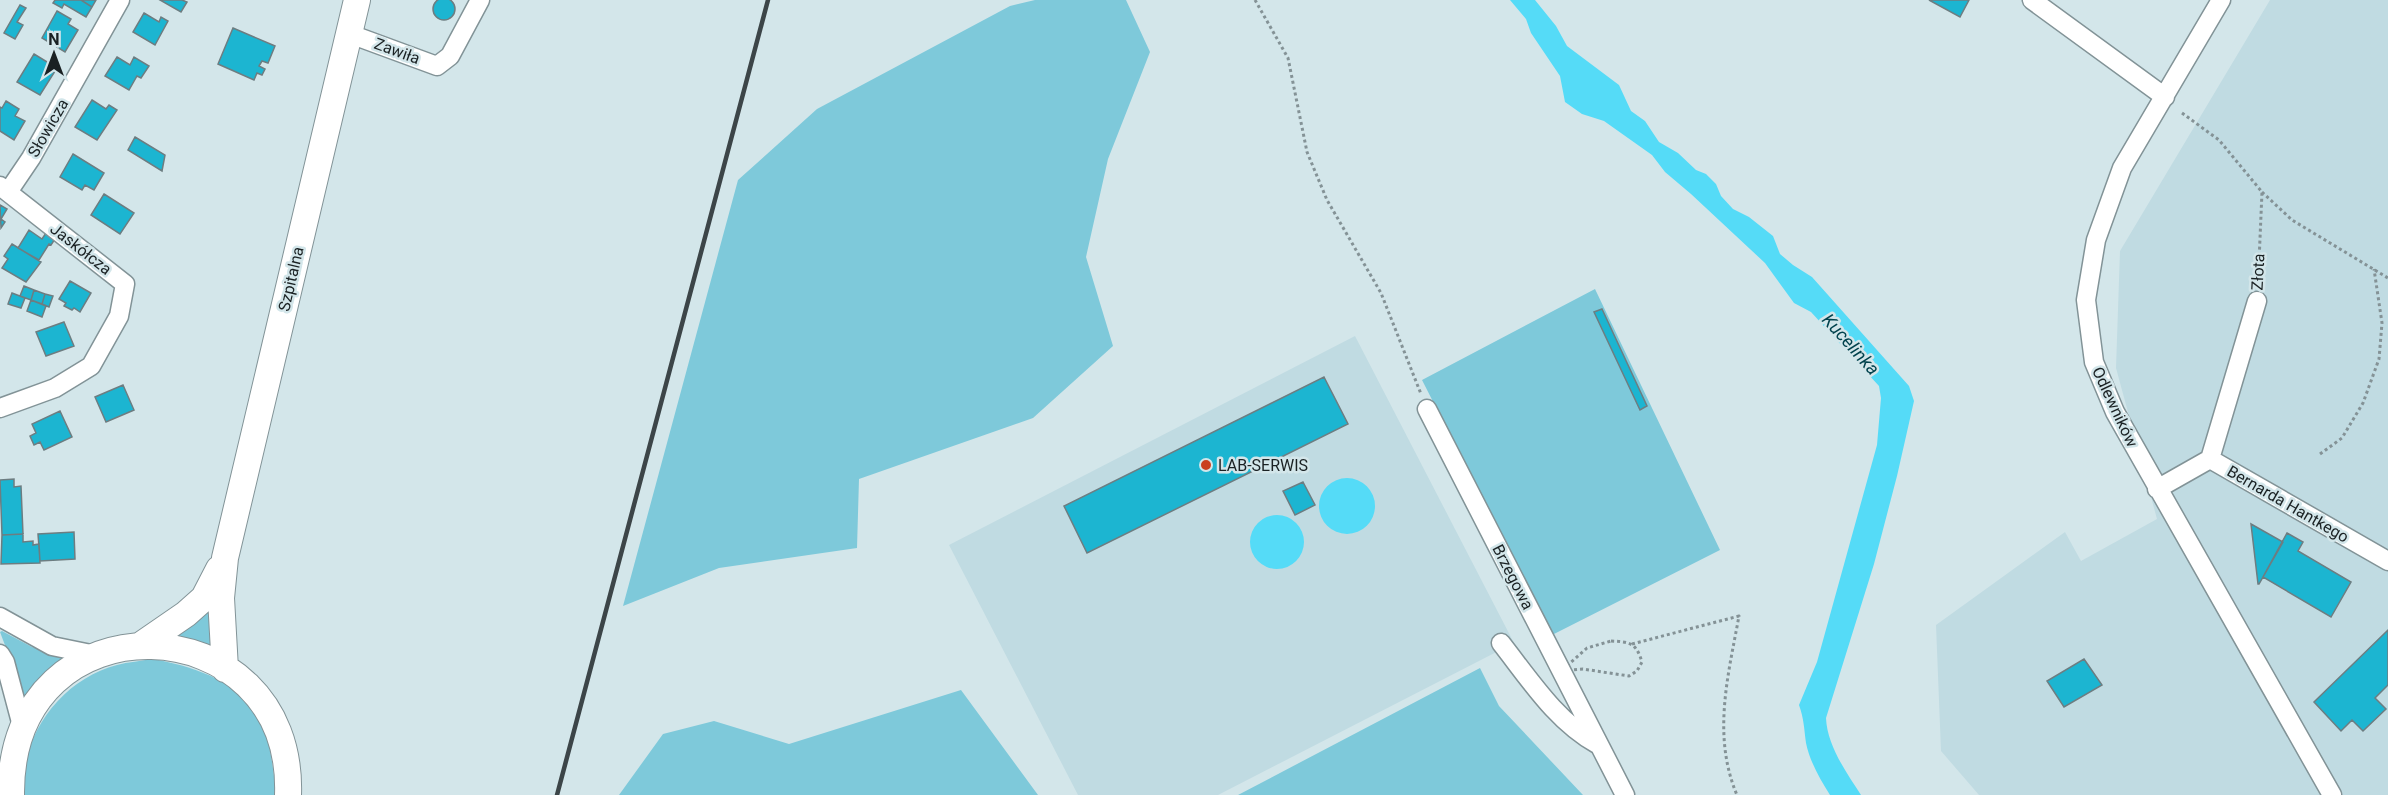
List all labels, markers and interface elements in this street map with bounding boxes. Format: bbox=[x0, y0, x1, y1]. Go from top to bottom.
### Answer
north arrow bbox=[24, 24, 84, 84]
text: N bbox=[48, 30, 60, 49]
street label: Zawiła bbox=[372, 34, 422, 68]
street label: Słowicza bbox=[24, 96, 72, 160]
street label: Jaskółcza bbox=[47, 219, 115, 279]
street label: Szpitalna bbox=[274, 245, 308, 313]
street label: Złota bbox=[2248, 253, 2268, 291]
water label: Kucelinka bbox=[1818, 309, 1884, 379]
street label: Odlewników bbox=[2088, 364, 2142, 450]
place label: LAB-SERWIS bbox=[1218, 456, 1308, 475]
marker: LAB-SERWIS bbox=[1199, 458, 1213, 472]
street label: Bernarda Hantkego bbox=[2224, 461, 2352, 547]
street label: Brzegowa bbox=[1489, 541, 1537, 613]

